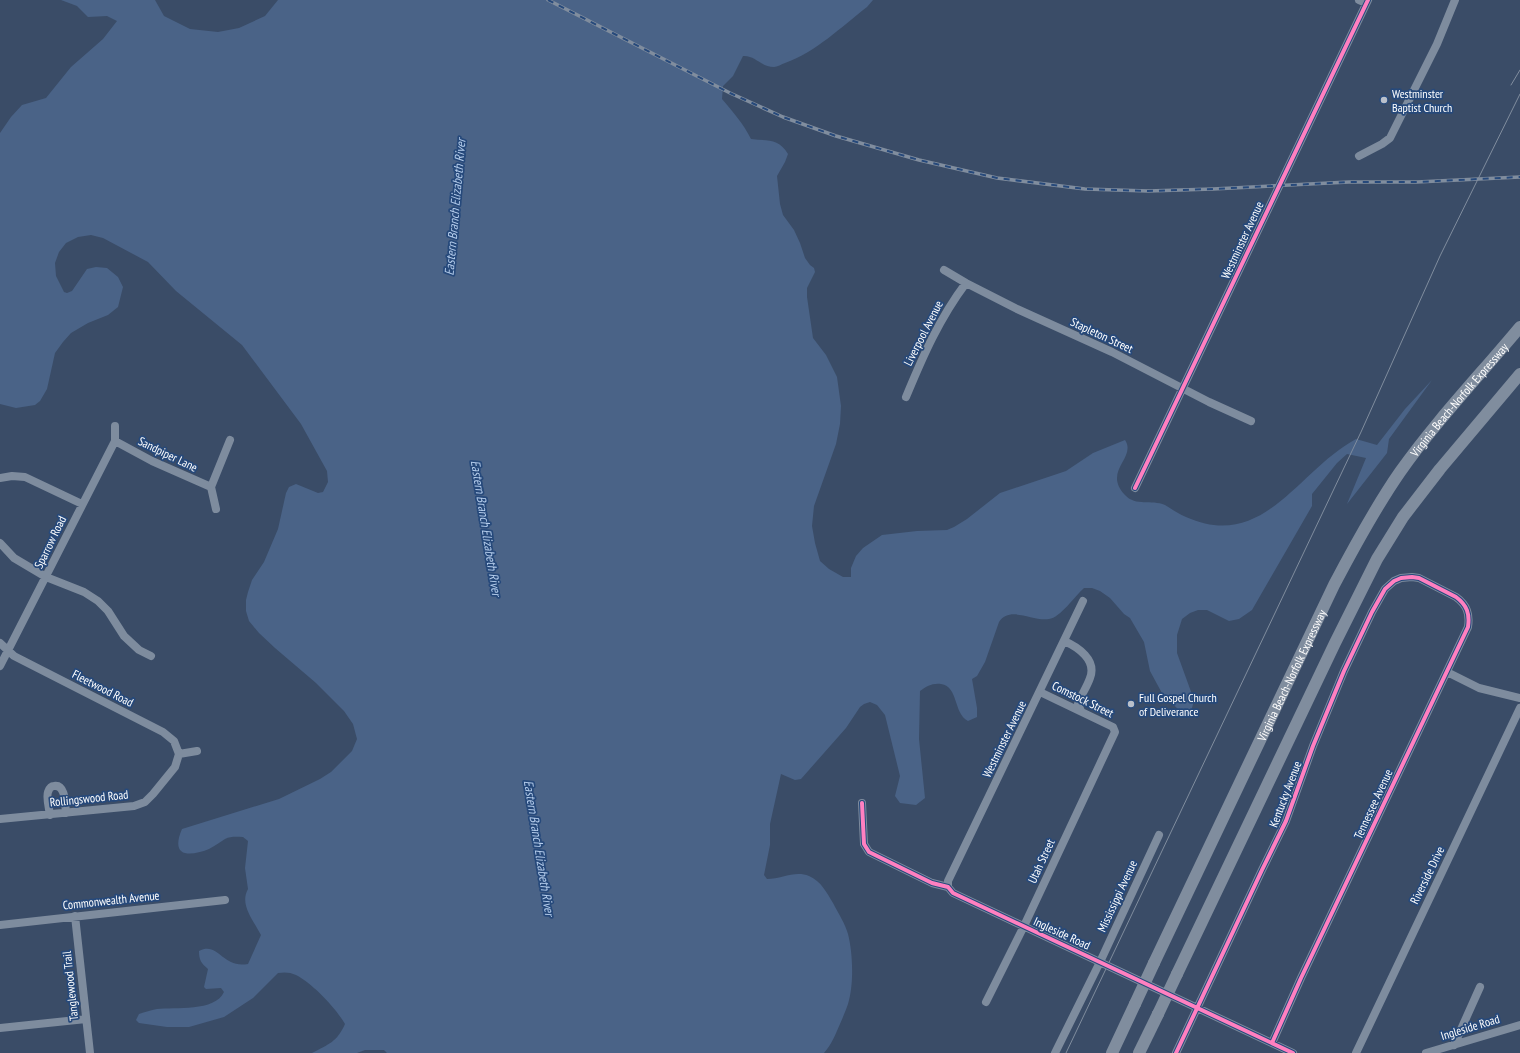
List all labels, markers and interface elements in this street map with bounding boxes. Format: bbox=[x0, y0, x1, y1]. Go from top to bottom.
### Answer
place label: Westminster Baptist Church bbox=[1392, 86, 1452, 115]
marker: Westminster Baptist Church bbox=[1379, 95, 1389, 105]
water label: Eastern Branch Elizabeth River bbox=[441, 136, 470, 276]
street label: Westminster Avenue bbox=[1218, 199, 1267, 281]
street label: Liverpool Avenue bbox=[900, 298, 946, 368]
street label: Stapleton Street bbox=[1068, 314, 1136, 356]
street label: Virginia Beach-Norfolk Expressway bbox=[1406, 339, 1511, 460]
street label: Sandpiper Lane bbox=[136, 433, 200, 475]
water label: Eastern Branch Elizabeth River bbox=[467, 459, 506, 599]
street label: Sparrow Road bbox=[31, 513, 69, 571]
street label: Virginia Beach-Norfolk Expressway bbox=[1253, 606, 1329, 744]
street label: Fleetwood Road bbox=[70, 666, 136, 710]
street label: Comstock Street bbox=[1050, 678, 1117, 721]
place label: Full Gospel Church of Deliverance bbox=[1139, 690, 1217, 719]
street label: Westminster Avenue bbox=[979, 698, 1029, 780]
marker: Full Gospel Church of Deliverance bbox=[1126, 699, 1136, 709]
street label: Kentucky Avenue bbox=[1265, 759, 1305, 829]
street label: Tennessee Avenue bbox=[1350, 767, 1396, 841]
water label: Eastern Branch Elizabeth River bbox=[520, 779, 559, 919]
street label: Rollingswood Road bbox=[49, 786, 129, 810]
street label: Utah Street bbox=[1024, 836, 1058, 885]
street label: Riverside Drive bbox=[1407, 844, 1447, 906]
street label: Mississippi Avenue bbox=[1094, 858, 1140, 934]
street label: Commonwealth Avenue bbox=[62, 887, 160, 913]
street label: Ingleside Road bbox=[1031, 913, 1093, 953]
street label: Tanglewood Trail bbox=[59, 950, 81, 1022]
street label: Ingleside Road bbox=[1439, 1011, 1501, 1043]

